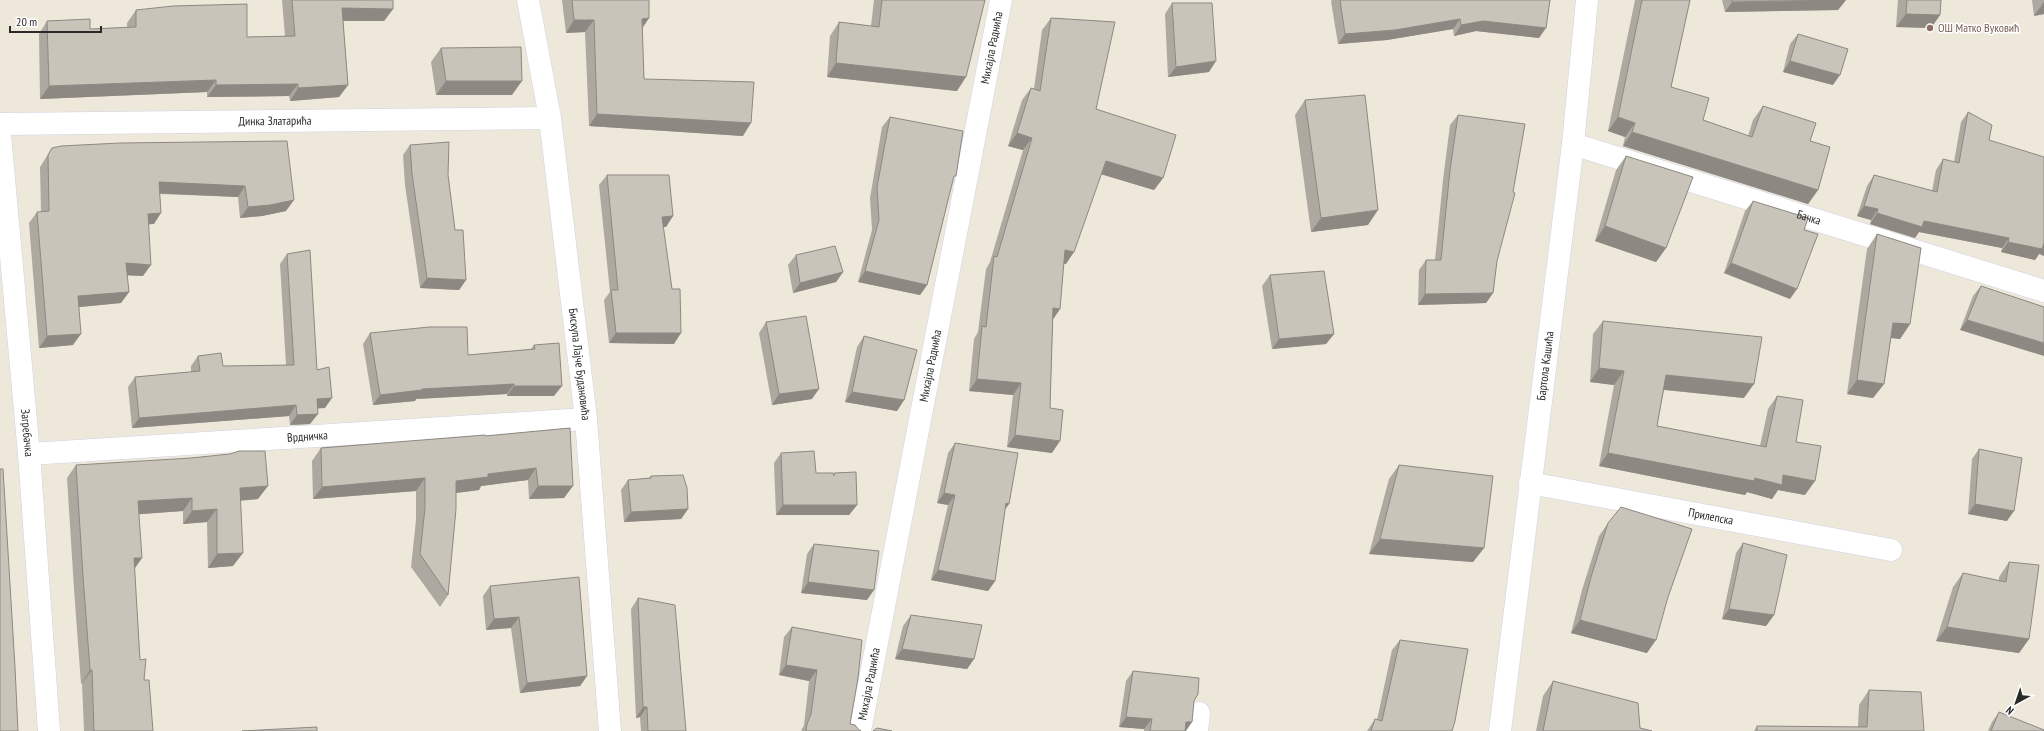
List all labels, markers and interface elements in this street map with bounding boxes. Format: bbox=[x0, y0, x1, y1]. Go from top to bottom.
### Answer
scale bar bbox=[10, 8, 101, 34]
street label: Михајла Раднића bbox=[977, 10, 1006, 85]
text: 20 m bbox=[16, 14, 37, 29]
place label: ОШ Матко Вуковић bbox=[1938, 20, 2019, 35]
marker: ОШ Матко Вуковић bbox=[1925, 23, 1935, 33]
street label: Динка Златарића bbox=[238, 113, 312, 128]
street label: Бачка bbox=[1795, 206, 1823, 228]
street label: Бискупа Лајче Будановића bbox=[566, 307, 594, 421]
street label: Михајла Раднића bbox=[916, 328, 944, 403]
street label: Бартола Кашића bbox=[1533, 330, 1557, 401]
street label: Загребачка bbox=[18, 408, 37, 457]
street label: Врдничка bbox=[287, 427, 328, 445]
street label: Прилепска bbox=[1687, 505, 1735, 528]
street label: Михајла Раднића bbox=[854, 646, 883, 721]
north arrow bbox=[1996, 683, 2036, 723]
text: N bbox=[2003, 703, 2016, 718]

